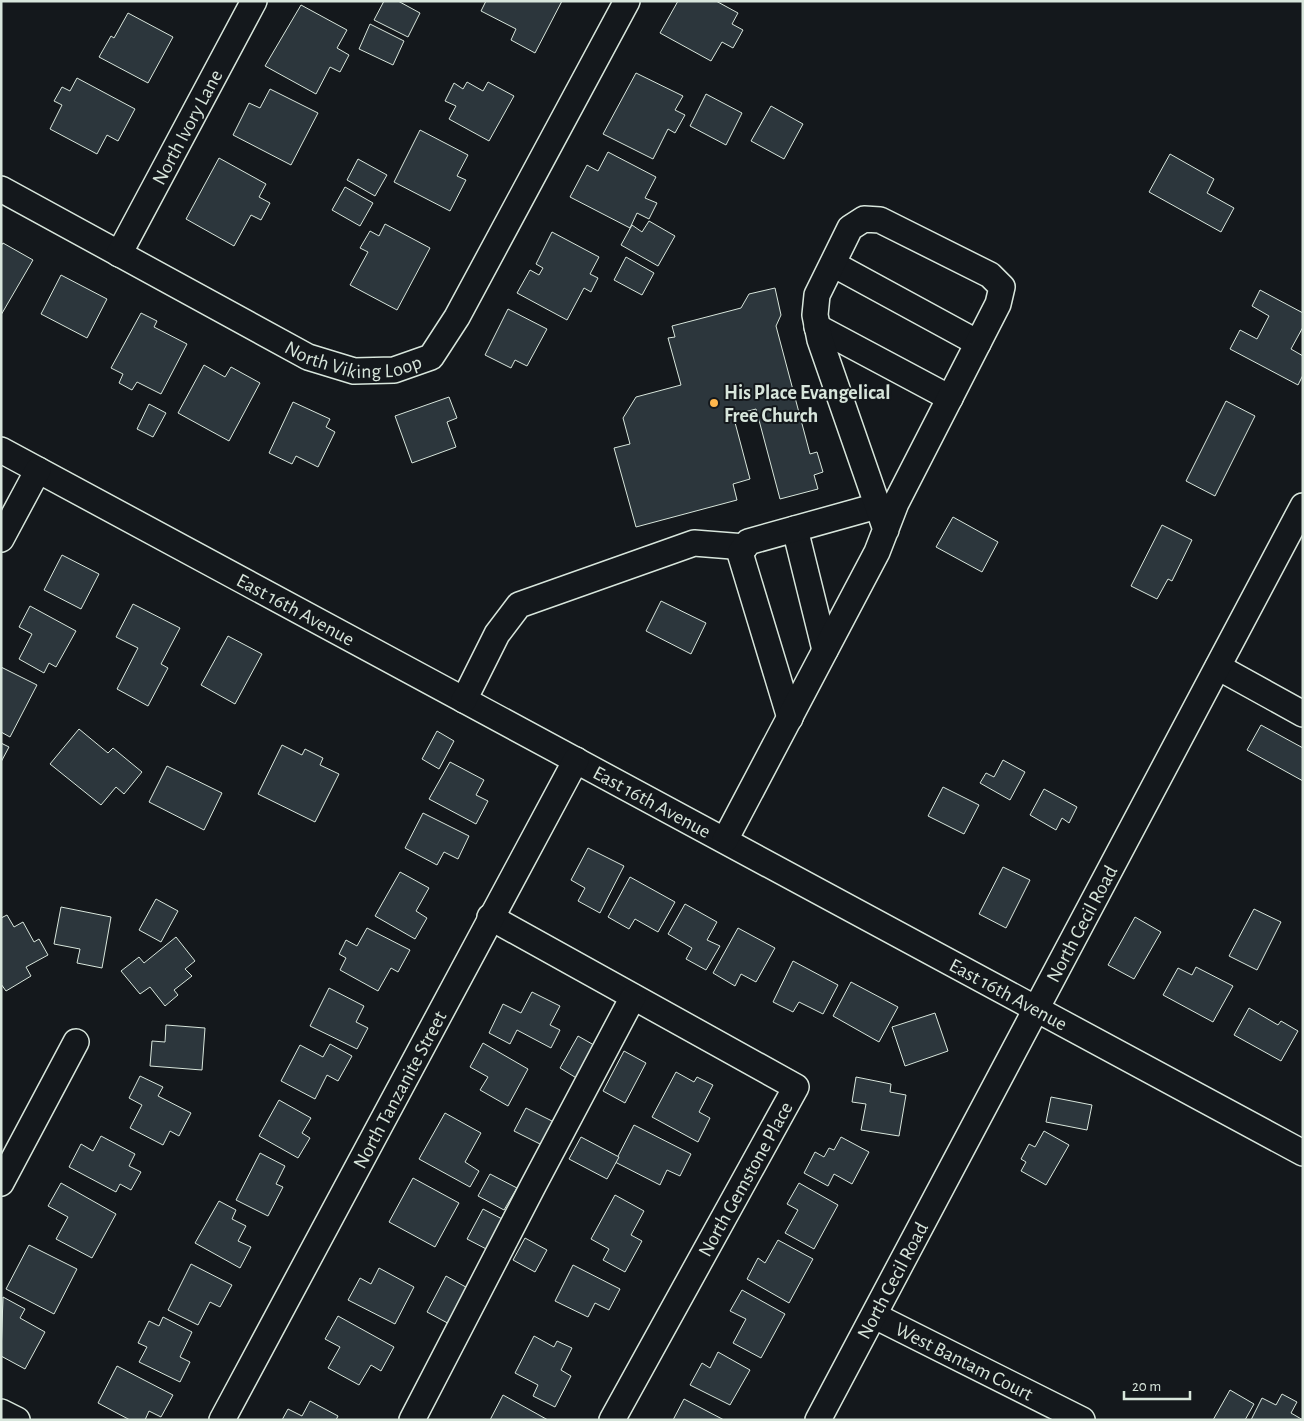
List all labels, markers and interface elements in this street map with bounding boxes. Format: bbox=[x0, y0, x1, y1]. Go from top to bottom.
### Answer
street label: North Ivory Lane bbox=[149, 66, 227, 188]
street label: North Viking Loop bbox=[281, 337, 424, 382]
place label: His Place Evangelical Free Church bbox=[724, 383, 891, 426]
marker: His Place Evangelical Free Church bbox=[708, 397, 720, 409]
street label: East 16th Avenue bbox=[233, 570, 357, 650]
street label: East 16th Avenue bbox=[590, 763, 714, 842]
street label: North Cecil Road bbox=[1043, 862, 1121, 986]
street label: East 16th Avenue bbox=[946, 955, 1070, 1035]
street label: North Tanzanite Street bbox=[350, 1007, 451, 1172]
street label: North Gemstone Place bbox=[695, 1099, 797, 1260]
street label: North Cecil Road bbox=[854, 1219, 932, 1343]
street label: West Bantam Court bbox=[892, 1319, 1036, 1405]
scale bar bbox=[1124, 1368, 1190, 1400]
text: 20 m bbox=[1132, 1379, 1161, 1394]

